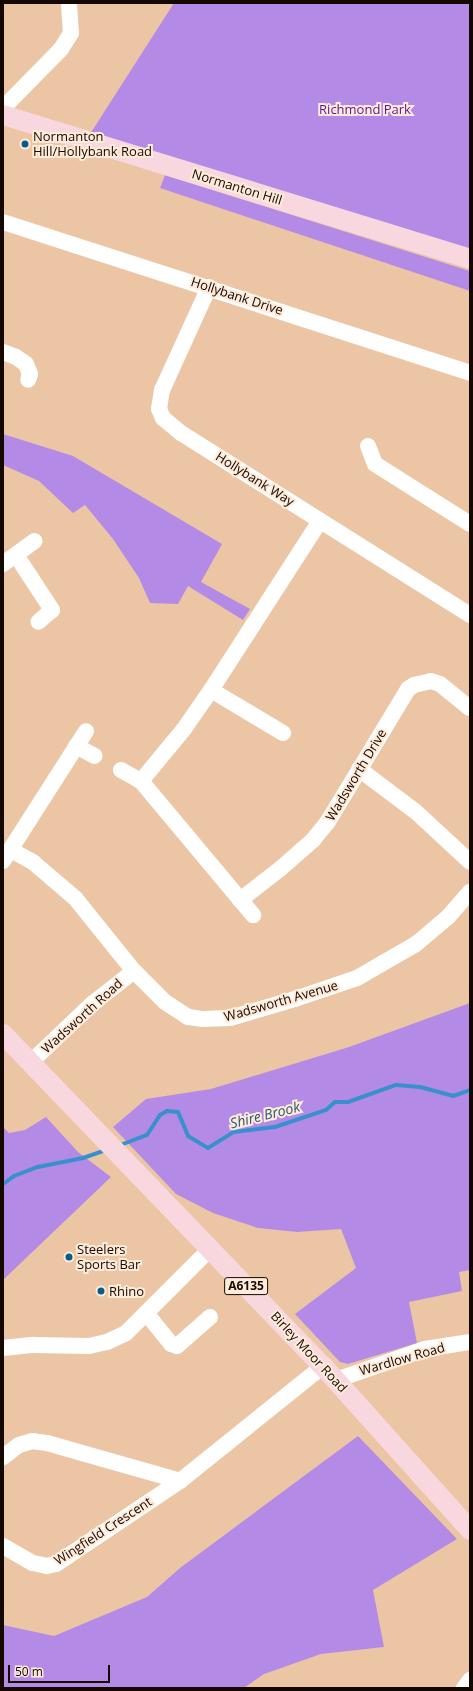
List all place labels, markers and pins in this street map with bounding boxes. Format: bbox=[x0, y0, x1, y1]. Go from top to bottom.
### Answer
place label: Normanton Hill/Hollybank Road bbox=[33, 129, 152, 160]
marker: Normanton Hill/Hollybank Road bbox=[20, 139, 30, 149]
place label: Steelers Sports Bar bbox=[77, 1242, 140, 1273]
marker: Steelers Sports Bar bbox=[64, 1252, 74, 1262]
place label: Rhino bbox=[109, 1283, 144, 1299]
marker: Rhino bbox=[96, 1286, 106, 1296]

